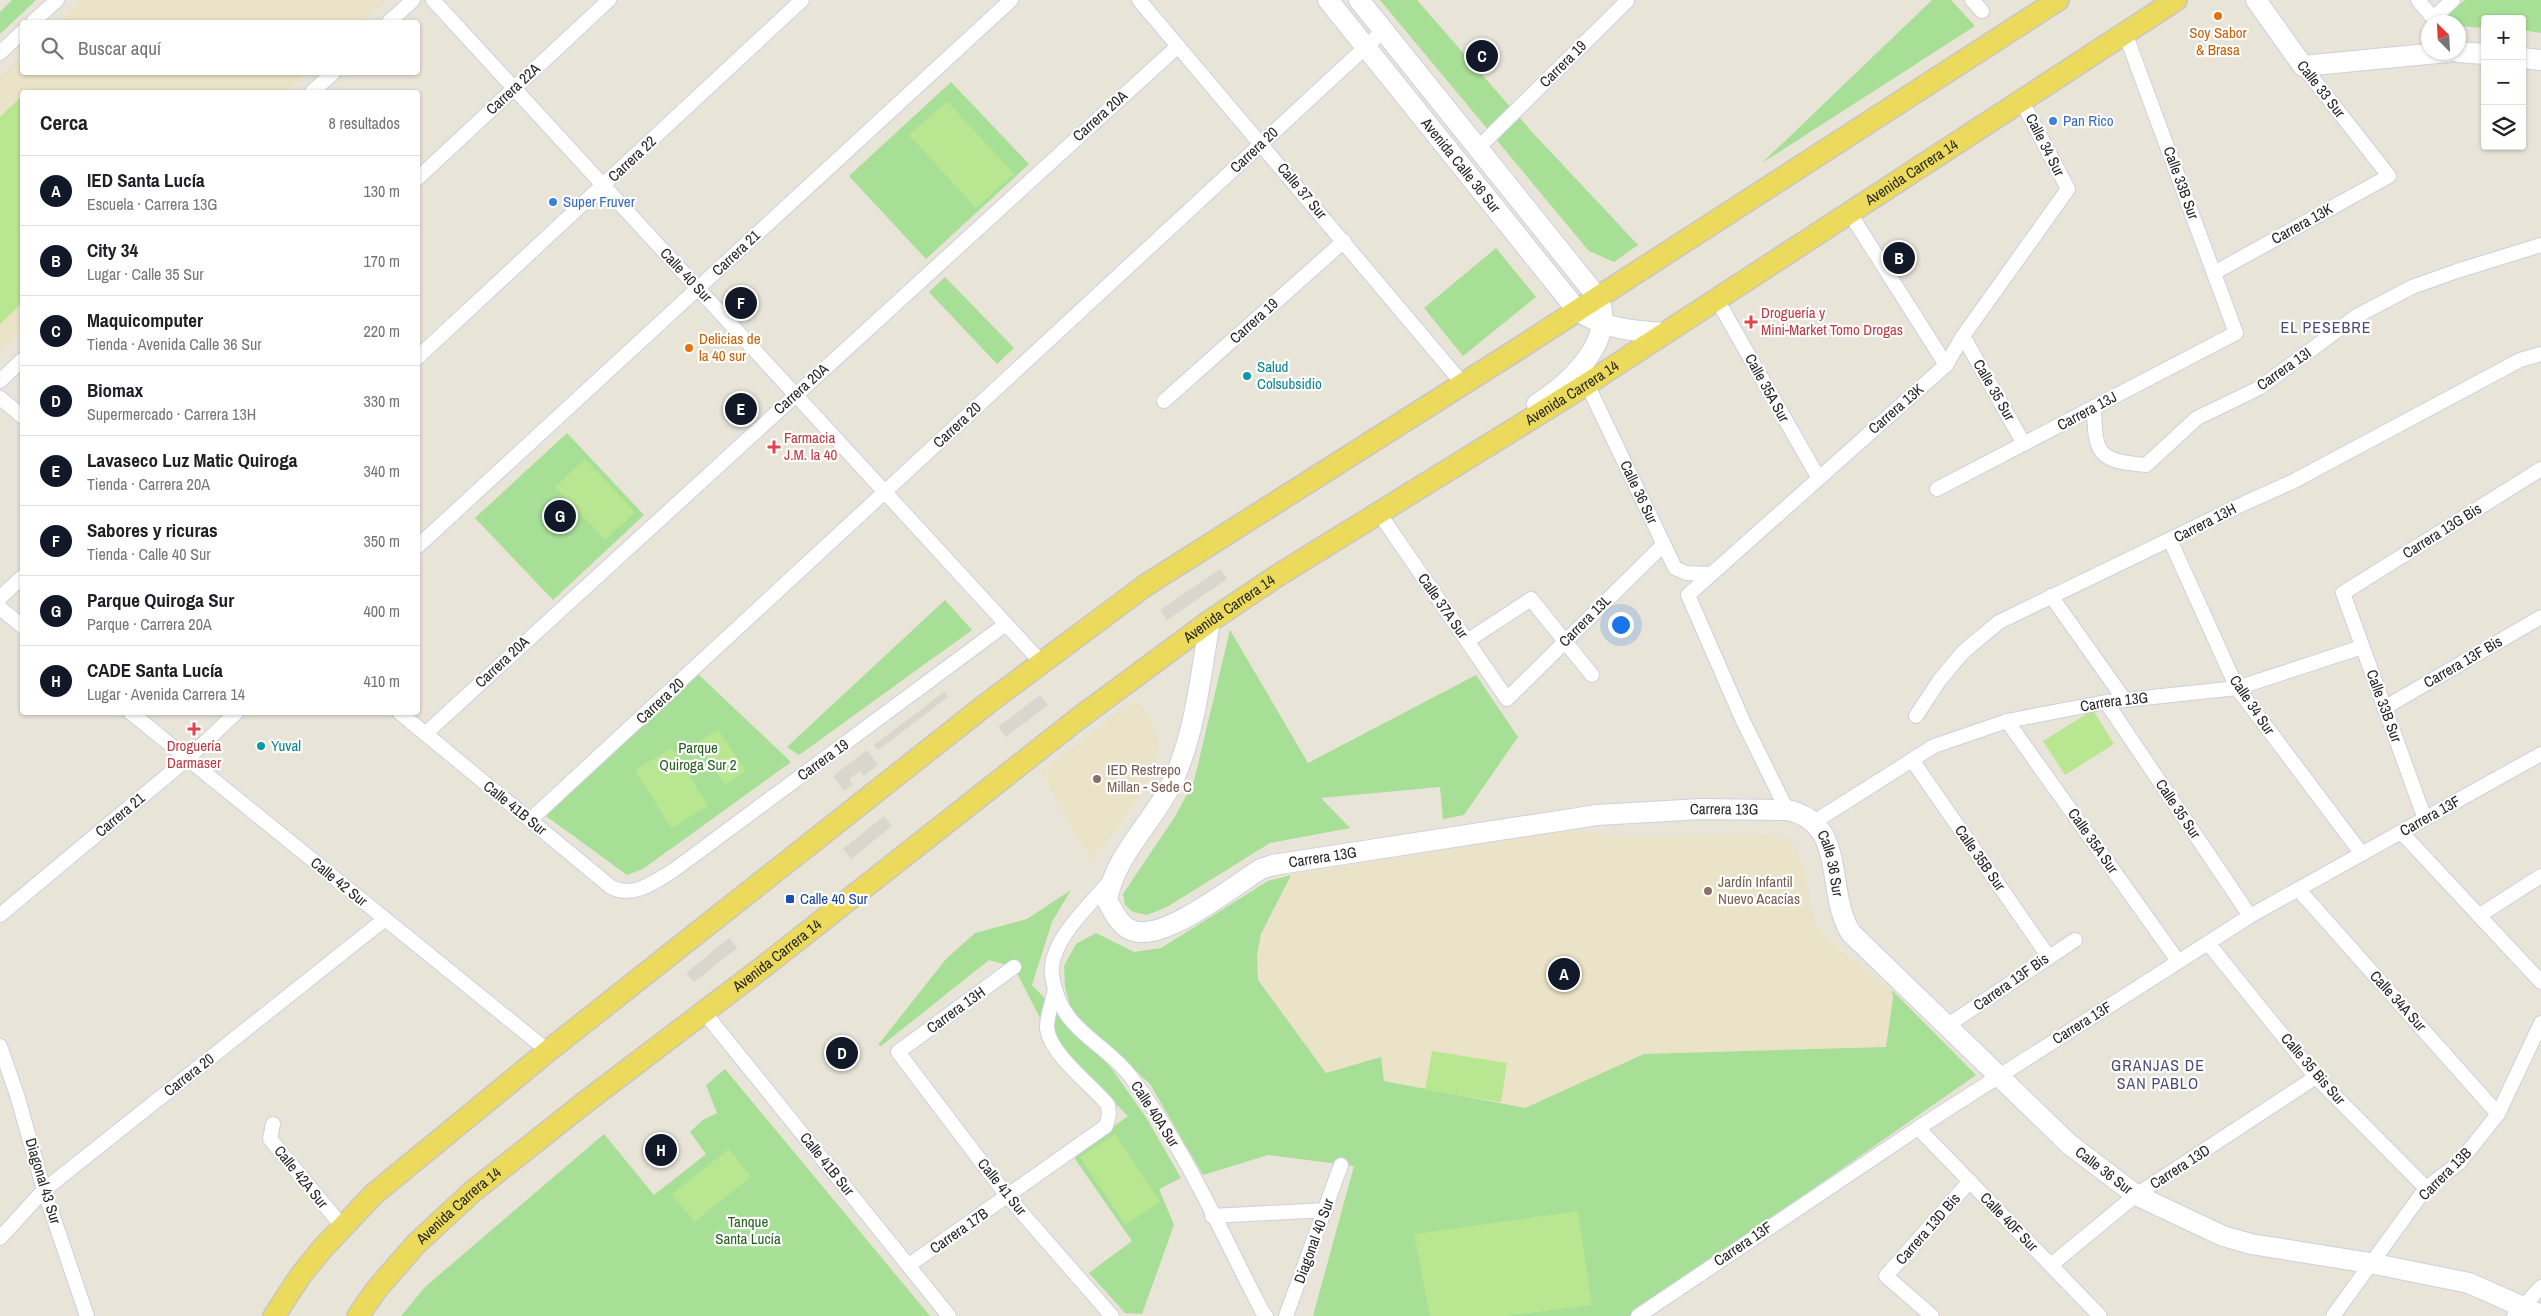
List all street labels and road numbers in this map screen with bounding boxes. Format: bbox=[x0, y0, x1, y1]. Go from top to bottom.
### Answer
street label: Carrera 19 bbox=[1534, 35, 1591, 92]
street label: Calle 33 Sur bbox=[2292, 56, 2351, 122]
street label: Carrera 22A bbox=[481, 58, 545, 119]
street label: Carrera 20A bbox=[1068, 85, 1132, 146]
street label: Calle 34 Sur bbox=[2021, 110, 2070, 180]
street label: Avenida Calle 36 Sur bbox=[1416, 112, 1506, 217]
street label: Carrera 20 bbox=[1225, 122, 1282, 177]
street label: Carrera 22 bbox=[603, 131, 660, 186]
street label: Avenida Carrera 14 bbox=[1860, 134, 1962, 211]
street label: Calle 33B Sur bbox=[2159, 144, 2204, 222]
street label: Calle 37 Sur bbox=[1273, 158, 1332, 223]
street label: Carrera 13K bbox=[2267, 198, 2337, 249]
street label: Carrera 21 bbox=[707, 225, 764, 280]
street label: Calle 40 Sur bbox=[656, 243, 717, 307]
street label: Carrera 19 bbox=[1225, 293, 1283, 348]
street label: Carrera 13I bbox=[2252, 342, 2315, 395]
street label: Calle 35A Sur bbox=[1740, 350, 1795, 426]
street label: Avenida Carrera 14 bbox=[1520, 355, 1623, 430]
street label: Calle 35 Sur bbox=[1968, 355, 2020, 424]
street label: Carrera 20A bbox=[769, 358, 833, 419]
street label: Carrera 13K bbox=[1864, 378, 1928, 439]
street label: Carrera 13J bbox=[2053, 386, 2120, 435]
street label: Carrera 20 bbox=[928, 397, 985, 452]
street label: Calle 36 Sur bbox=[1615, 457, 1663, 527]
street label: Carrera 13H bbox=[2170, 498, 2240, 547]
street label: Carrera 13G Bis bbox=[2398, 498, 2485, 563]
street label: Avenida Carrera 14 bbox=[1178, 569, 1279, 648]
street label: Calle 37A Sur bbox=[1413, 569, 1474, 643]
street label: Carrera 13L bbox=[1554, 590, 1615, 651]
street label: Carrera 20A bbox=[470, 631, 534, 692]
street label: Carrera 13F Bis bbox=[2420, 631, 2506, 693]
street label: Calle 33B Sur bbox=[2362, 667, 2407, 745]
street label: Calle 34 Sur bbox=[2225, 671, 2280, 739]
street label: Carrera 20 bbox=[631, 673, 688, 728]
street label: Carrera 13G bbox=[2078, 687, 2149, 717]
street label: Carrera 19 bbox=[793, 734, 853, 785]
street label: Calle 35 Sur bbox=[2151, 775, 2206, 843]
street label: Calle 41B Sur bbox=[479, 776, 551, 840]
street label: Carrera 21 bbox=[90, 788, 149, 842]
street label: Carrera 13F bbox=[2396, 790, 2464, 841]
street label: Carrera 13G bbox=[1689, 798, 1758, 820]
street label: Calle 35A Sur bbox=[2063, 804, 2124, 878]
street label: Calle 35B Sur bbox=[1950, 821, 2011, 895]
street label: Calle 36 Sur bbox=[1812, 826, 1849, 898]
street label: Carrera 13G bbox=[1287, 841, 1358, 872]
street label: Calle 42 Sur bbox=[306, 852, 372, 911]
street label: Avenida Carrera 14 bbox=[727, 914, 826, 997]
street label: Carrera 13F Bis bbox=[1969, 948, 2053, 1015]
street label: Calle 34A Sur bbox=[2365, 966, 2431, 1036]
street label: Carrera 13H bbox=[922, 981, 989, 1038]
street label: Carrera 13F bbox=[2048, 996, 2115, 1049]
street label: Calle 35 Bis Sur bbox=[2276, 1028, 2350, 1109]
street label: Carrera 20 bbox=[159, 1048, 218, 1101]
street label: Calle 40A Sur bbox=[1126, 1076, 1185, 1151]
street label: Calle 41B Sur bbox=[795, 1128, 859, 1200]
street label: Diagonal 43 Sur bbox=[20, 1135, 67, 1226]
street label: Carrera 13D bbox=[2146, 1139, 2214, 1194]
street label: Calle 42A Sur bbox=[270, 1141, 333, 1213]
street label: Calle 36 Sur bbox=[2071, 1141, 2137, 1199]
street label: Carrera 13B bbox=[2414, 1143, 2476, 1205]
street label: Calle 41 Sur bbox=[973, 1154, 1032, 1220]
street label: Avenida Carrera 14 bbox=[411, 1162, 505, 1249]
street label: Calle 40F Sur bbox=[1976, 1187, 2043, 1256]
street label: Carrera 13D Bis bbox=[1891, 1188, 1965, 1269]
street label: Diagonal 40 Sur bbox=[1288, 1195, 1339, 1286]
street label: Carrera 17B bbox=[925, 1203, 992, 1258]
street label: Carrera 13F bbox=[1709, 1216, 1776, 1271]

